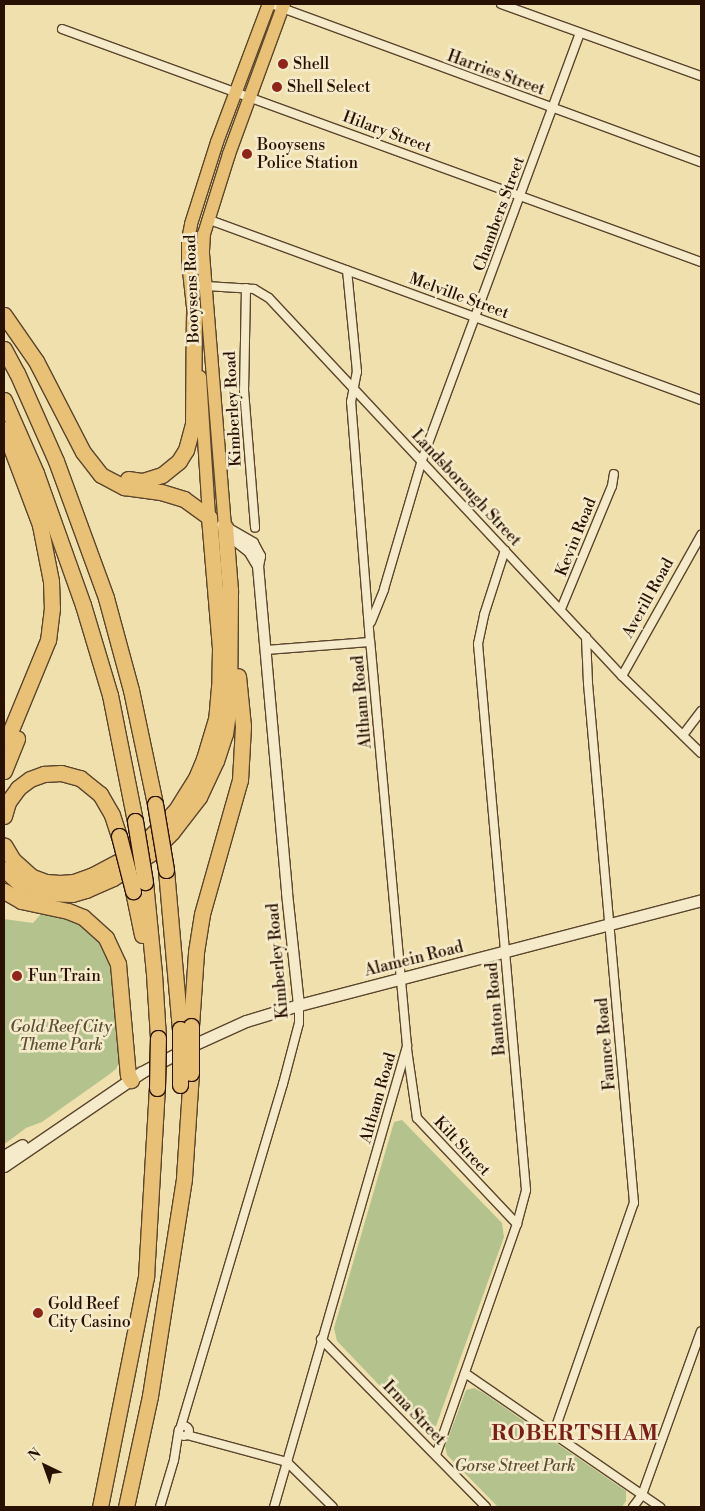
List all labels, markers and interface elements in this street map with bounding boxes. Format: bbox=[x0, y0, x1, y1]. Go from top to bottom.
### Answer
street label: Harries Street bbox=[445, 46, 547, 100]
place label: Shell bbox=[293, 54, 329, 74]
marker: Shell bbox=[277, 58, 289, 70]
place label: Shell Select bbox=[287, 77, 370, 97]
marker: Shell Select bbox=[271, 81, 283, 93]
street label: Hilary Street bbox=[340, 107, 434, 157]
place label: Booysens Police Station bbox=[257, 135, 358, 173]
marker: Booysens Police Station bbox=[241, 148, 253, 160]
street label: Chambers Street bbox=[469, 154, 529, 274]
street label: Booysens Road bbox=[181, 234, 203, 344]
street label: Melville Street bbox=[407, 269, 511, 323]
street label: Kimberley Road bbox=[220, 351, 246, 467]
street label: Landsborough Street bbox=[407, 426, 525, 550]
street label: Kevin Road bbox=[552, 495, 600, 579]
street label: Averill Road bbox=[618, 555, 678, 641]
street label: Altham Road bbox=[348, 655, 376, 749]
street label: Kimberley Road bbox=[263, 903, 293, 1019]
street label: Alamein Road bbox=[363, 937, 465, 981]
street label: Banton Road bbox=[482, 962, 510, 1056]
place label: Fun Train bbox=[28, 966, 101, 986]
marker: Fun Train bbox=[10, 969, 24, 983]
street label: Faunce Road bbox=[592, 997, 620, 1091]
park label: Gold Reef City Theme Park bbox=[10, 1017, 112, 1055]
street label: Altham Road bbox=[356, 1050, 400, 1146]
street label: Kilt Street bbox=[430, 1112, 494, 1180]
place label: Gold Reef City Casino bbox=[48, 1294, 131, 1332]
marker: Gold Reef City Casino bbox=[32, 1307, 44, 1319]
street label: Irma Street bbox=[379, 1377, 449, 1449]
district label: ROBERTSHAM bbox=[490, 1421, 660, 1447]
north arrow bbox=[20, 1441, 70, 1491]
text: N bbox=[25, 1444, 45, 1465]
park label: Gorse Street Park bbox=[455, 1456, 575, 1476]

